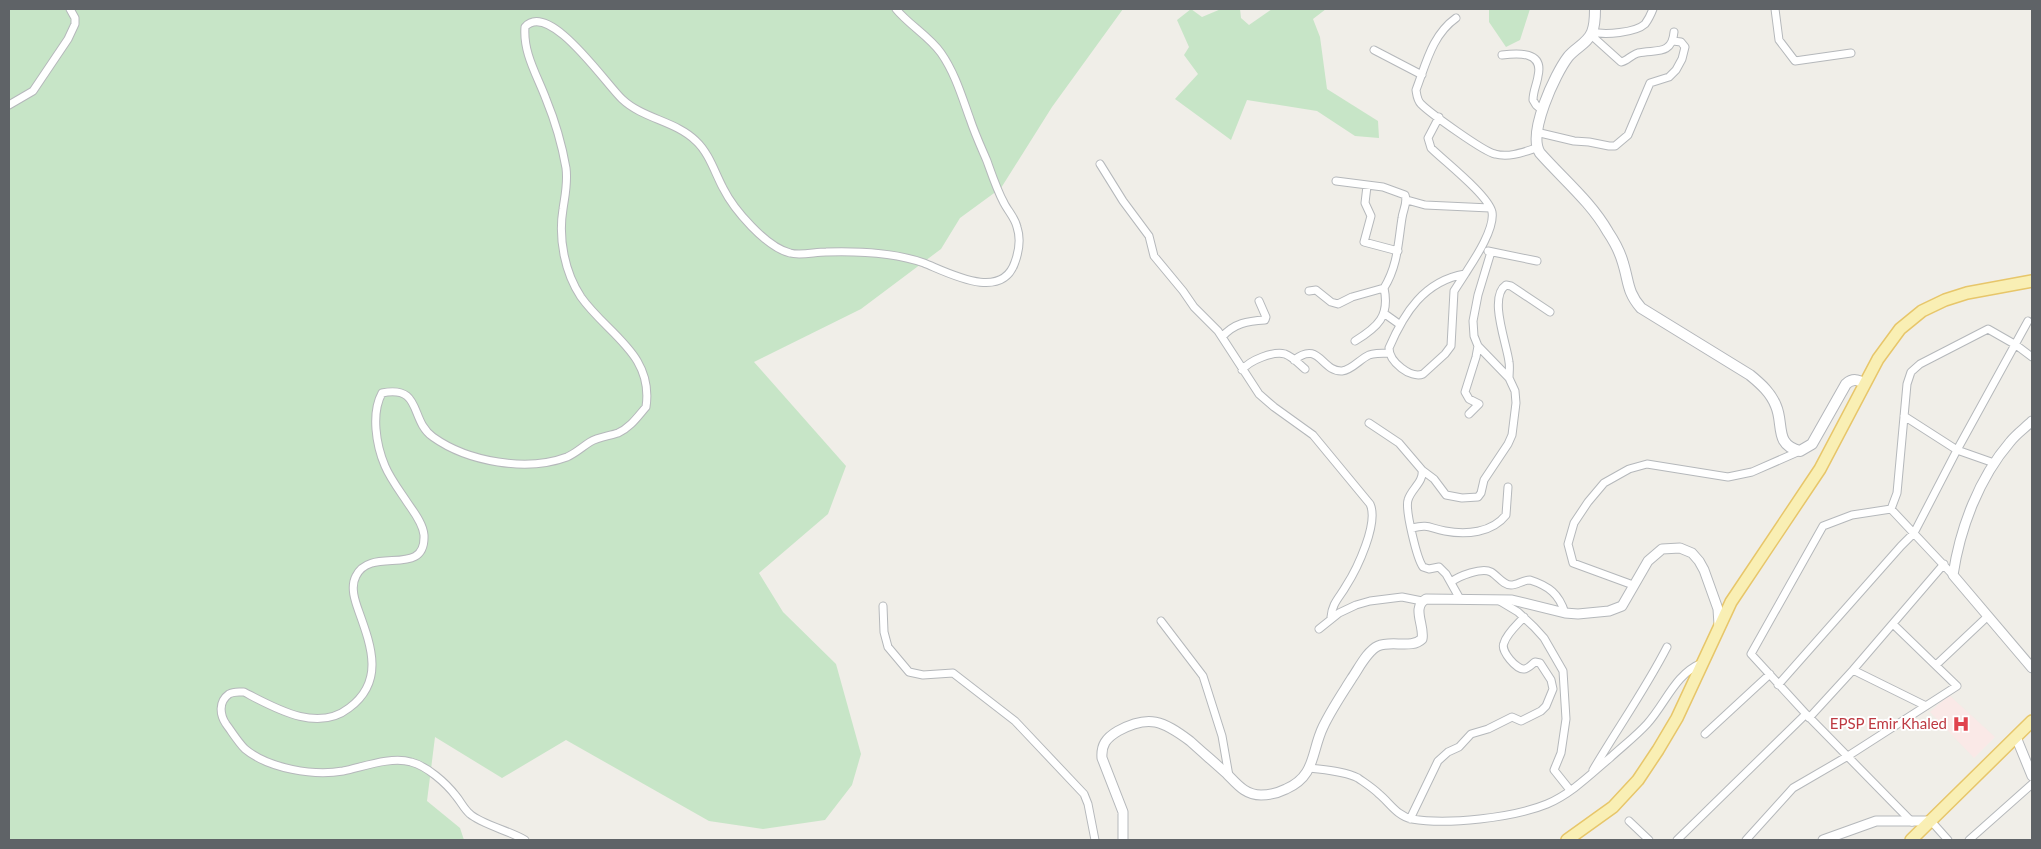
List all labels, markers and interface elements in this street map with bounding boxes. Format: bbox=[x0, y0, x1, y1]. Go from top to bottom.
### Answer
place label: EPSP Emir Khaled bbox=[1830, 714, 1947, 732]
hospital icon: EPSP Emir Khaled bbox=[1951, 714, 1971, 734]

